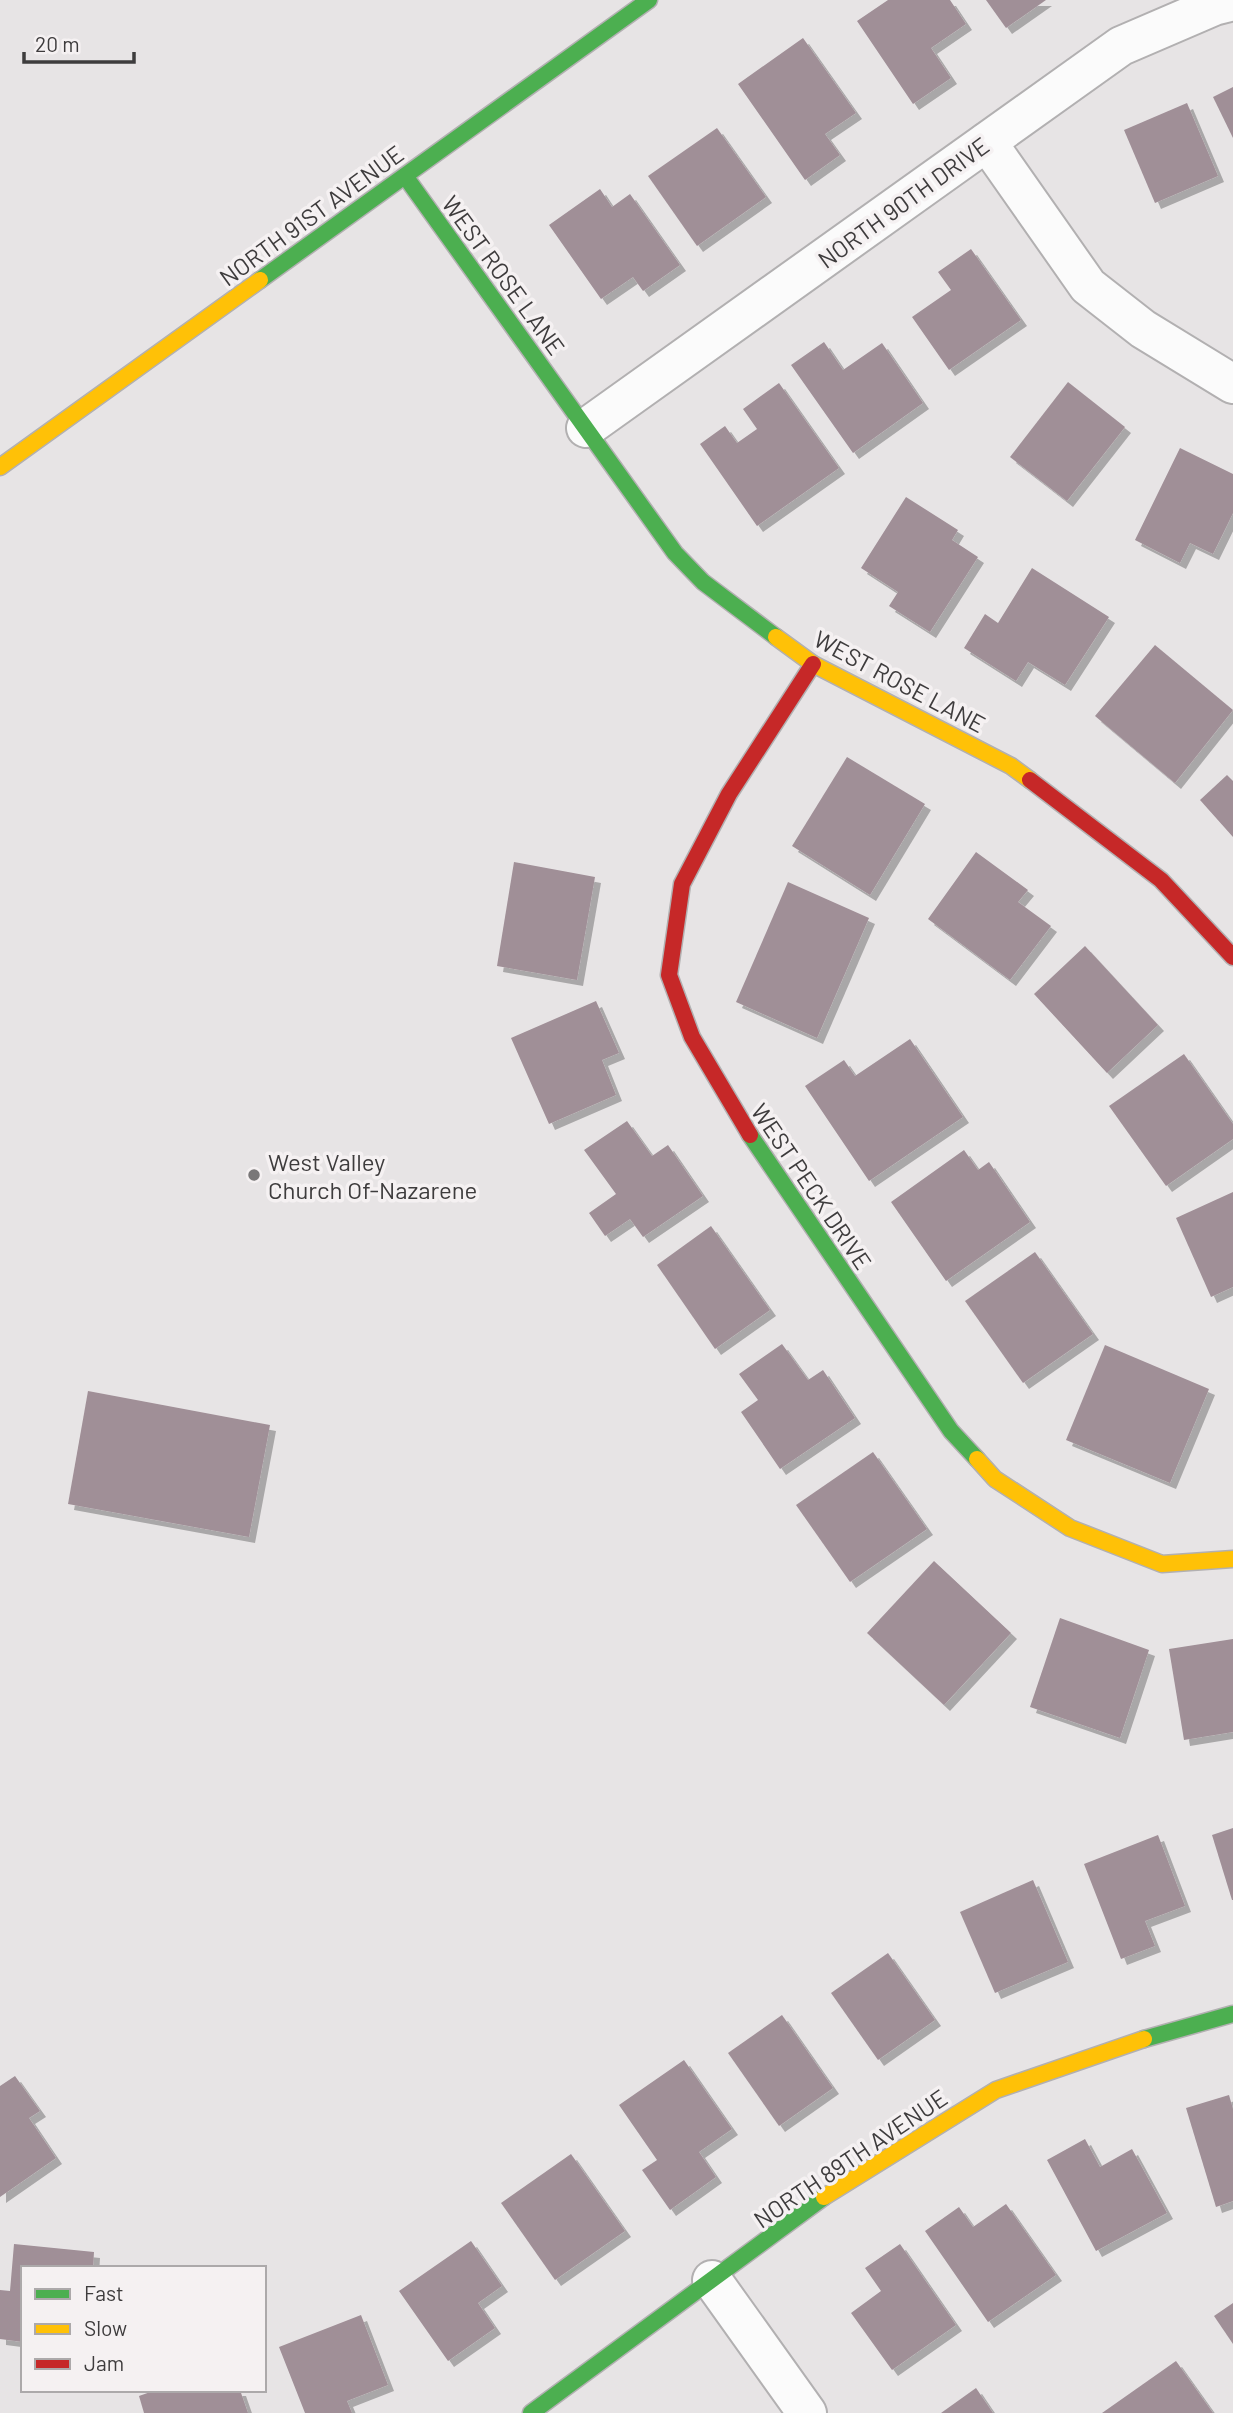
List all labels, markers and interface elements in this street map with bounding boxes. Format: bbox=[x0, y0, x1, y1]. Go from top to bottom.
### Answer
scale bar bbox=[24, 21, 135, 65]
text: 20 m bbox=[35, 31, 80, 56]
street label: NORTH 90TH DRIVE bbox=[812, 130, 994, 274]
street label: NORTH 91ST AVENUE bbox=[213, 138, 409, 292]
street label: WEST ROSE LANE bbox=[436, 190, 572, 360]
street label: WEST ROSE LANE bbox=[809, 624, 991, 738]
street label: WEST PECK DRIVE bbox=[746, 1097, 878, 1275]
place label: West Valley Church Of-Nazarene bbox=[268, 1147, 477, 1204]
marker: West Valley Church Of-Nazarene bbox=[246, 1167, 262, 1183]
street label: NORTH 89TH AVENUE bbox=[748, 2082, 952, 2234]
legend bbox=[21, 2266, 266, 2392]
text: Fast bbox=[84, 2280, 124, 2305]
text: Slow bbox=[84, 2315, 127, 2340]
text: Jam bbox=[84, 2350, 124, 2375]

